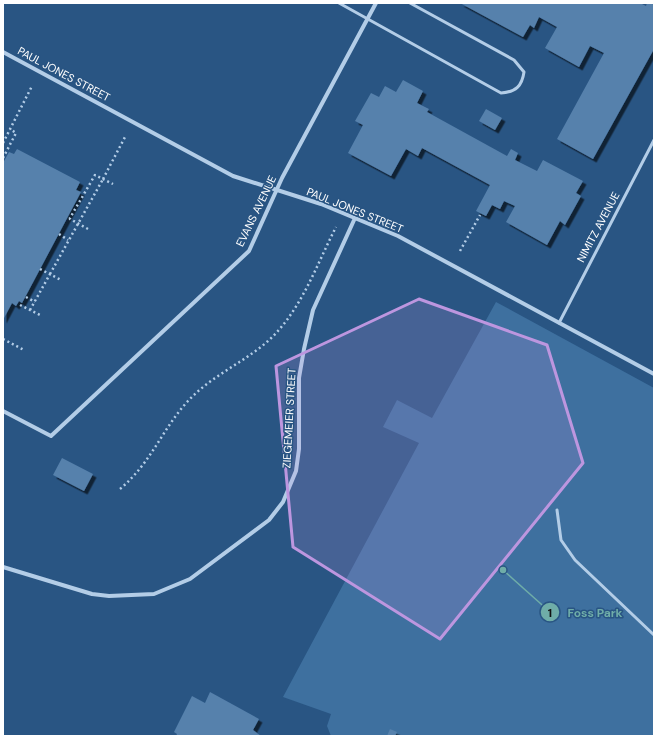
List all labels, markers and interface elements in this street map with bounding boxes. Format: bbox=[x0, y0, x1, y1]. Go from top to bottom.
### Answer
street label: PAUL JONES STREET bbox=[15, 44, 113, 104]
street label: EVANS AVENUE bbox=[233, 173, 279, 249]
street label: PAUL JONES STREET bbox=[305, 184, 405, 236]
street label: NIMITZ AVENUE bbox=[574, 189, 622, 265]
street label: ZIEGEMEIER STREET bbox=[279, 367, 299, 469]
callout: Foss Park bbox=[540, 600, 631, 624]
text: 1 bbox=[548, 605, 552, 621]
text: Foss Park bbox=[567, 605, 623, 621]

